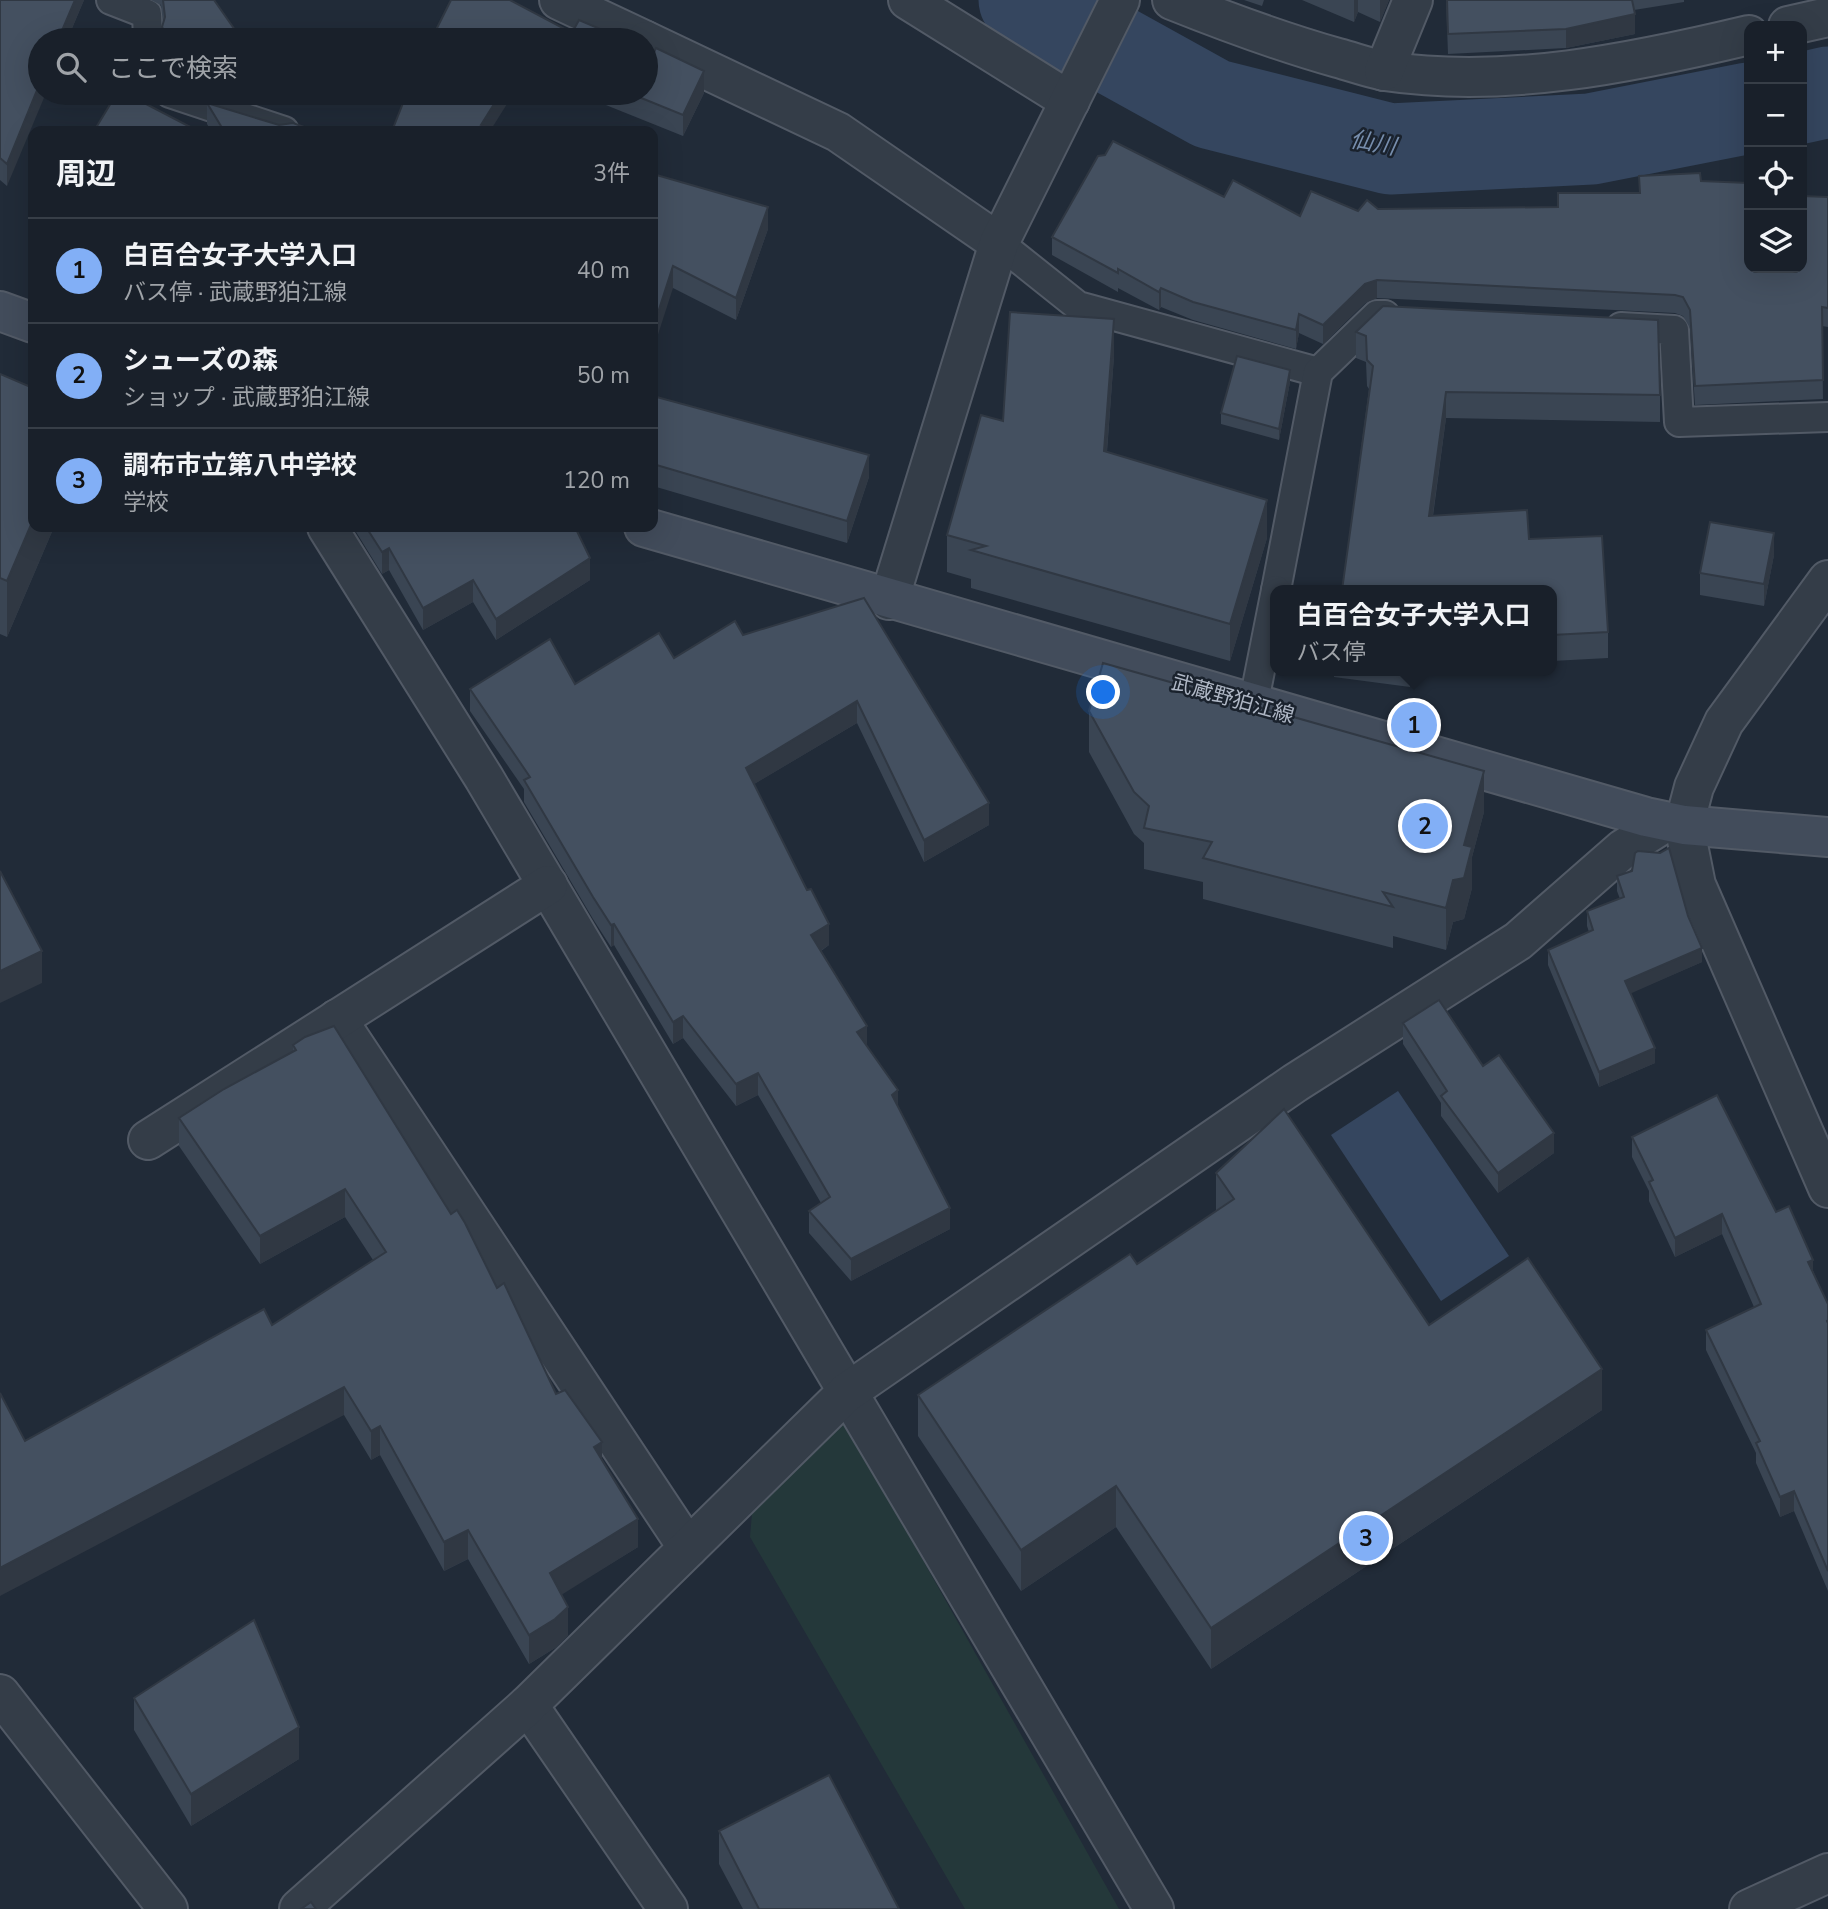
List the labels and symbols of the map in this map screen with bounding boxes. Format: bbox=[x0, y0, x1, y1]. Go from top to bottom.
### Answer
water label: 仙川 bbox=[1348, 124, 1401, 163]
street label: 武蔵野狛江線 bbox=[1169, 668, 1297, 730]
your location bbox=[1086, 675, 1120, 709]
pin: 1 bbox=[1391, 699, 1437, 751]
pin: 2 bbox=[1402, 800, 1448, 852]
pin: 3 bbox=[1343, 1512, 1389, 1564]

